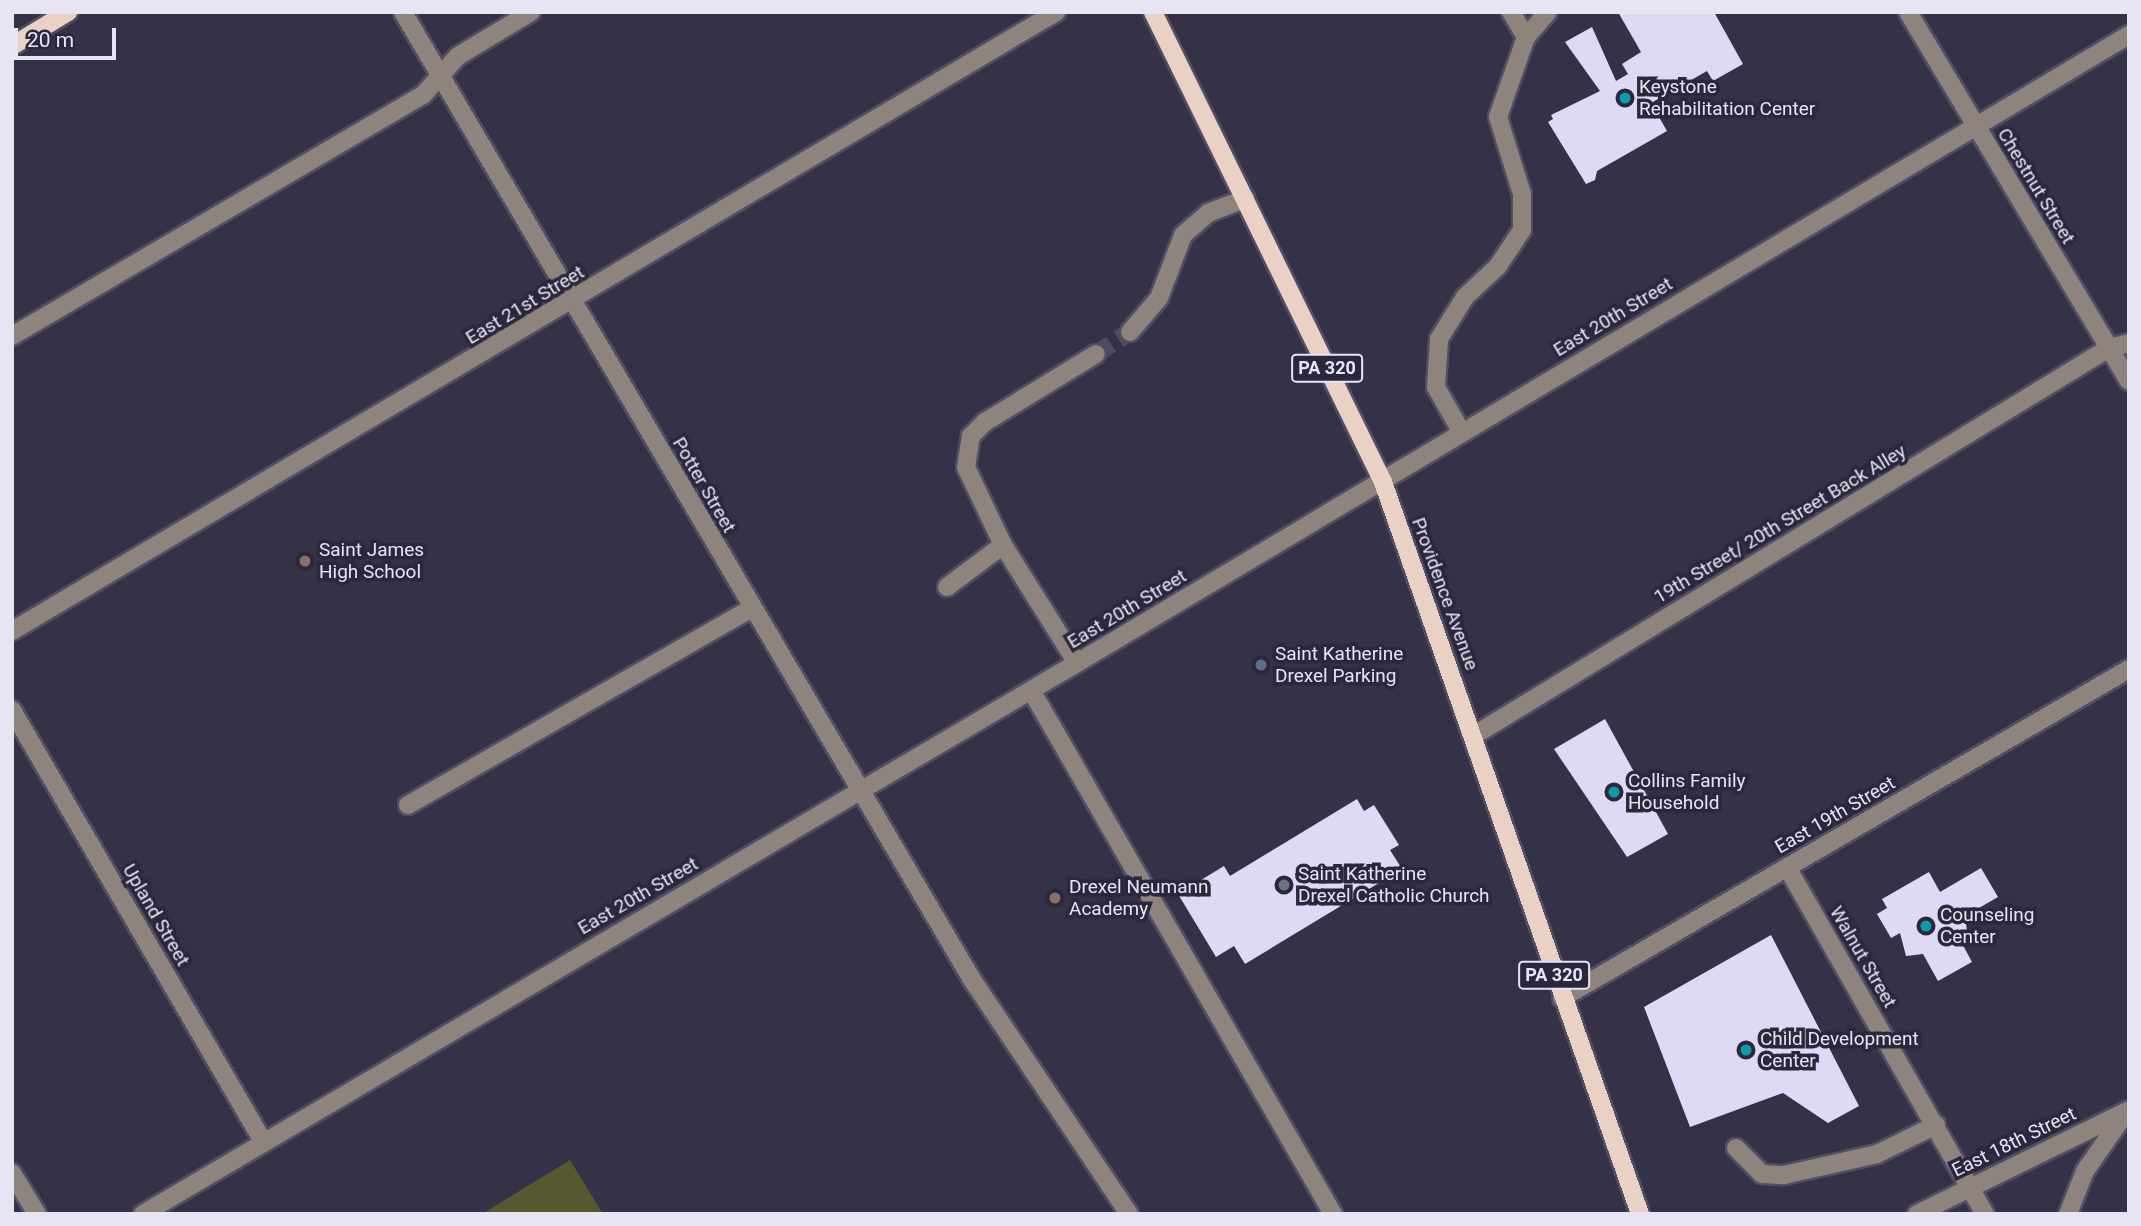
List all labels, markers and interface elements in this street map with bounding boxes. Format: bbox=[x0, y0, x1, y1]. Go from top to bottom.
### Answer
scale bar bbox=[18, 14, 119, 58]
text: 20 m bbox=[27, 28, 74, 52]
place label: Keystone Rehabilitation Center bbox=[1639, 76, 1815, 120]
marker: Keystone Rehabilitation Center bbox=[1617, 90, 1633, 106]
street label: Chestnut Street bbox=[1993, 124, 2079, 248]
street label: East 21st Street bbox=[462, 261, 588, 349]
street label: East 20th Street bbox=[1549, 273, 1677, 361]
road number: PA 320 bbox=[1290, 354, 1364, 382]
street label: Potter Street bbox=[668, 433, 740, 537]
street label: 19th Street/ 20th Street Back Alley bbox=[1650, 440, 1910, 608]
street label: Providence Avenue bbox=[1407, 514, 1483, 674]
place label: Saint James High School bbox=[319, 539, 424, 583]
marker: Saint James High School bbox=[297, 553, 313, 569]
street label: East 20th Street bbox=[1063, 565, 1191, 653]
place label: Saint Katherine Drexel Parking bbox=[1275, 643, 1403, 687]
marker: Saint Katherine Drexel Parking bbox=[1253, 657, 1269, 673]
place label: Collins Family Household bbox=[1628, 770, 1745, 814]
street label: East 19th Street bbox=[1771, 771, 1899, 859]
marker: Collins Family Household bbox=[1606, 784, 1622, 800]
street label: East 20th Street bbox=[574, 852, 702, 940]
street label: Upland Street bbox=[118, 860, 194, 970]
place label: Saint Katherine Drexel Catholic Church bbox=[1298, 863, 1490, 907]
place label: Drexel Neumann Academy bbox=[1069, 876, 1209, 920]
marker: Saint Katherine Drexel Catholic Church bbox=[1276, 877, 1292, 893]
marker: Drexel Neumann Academy bbox=[1047, 890, 1063, 906]
street label: Walnut Street bbox=[1825, 902, 1901, 1012]
place label: Counseling Center bbox=[1940, 904, 2034, 948]
marker: Counseling Center bbox=[1918, 918, 1934, 934]
road number: PA 320 bbox=[1517, 960, 1591, 990]
place label: Child Development Center bbox=[1760, 1028, 1919, 1072]
marker: Child Development Center bbox=[1738, 1042, 1754, 1058]
street label: East 18th Street bbox=[1948, 1102, 2080, 1182]

